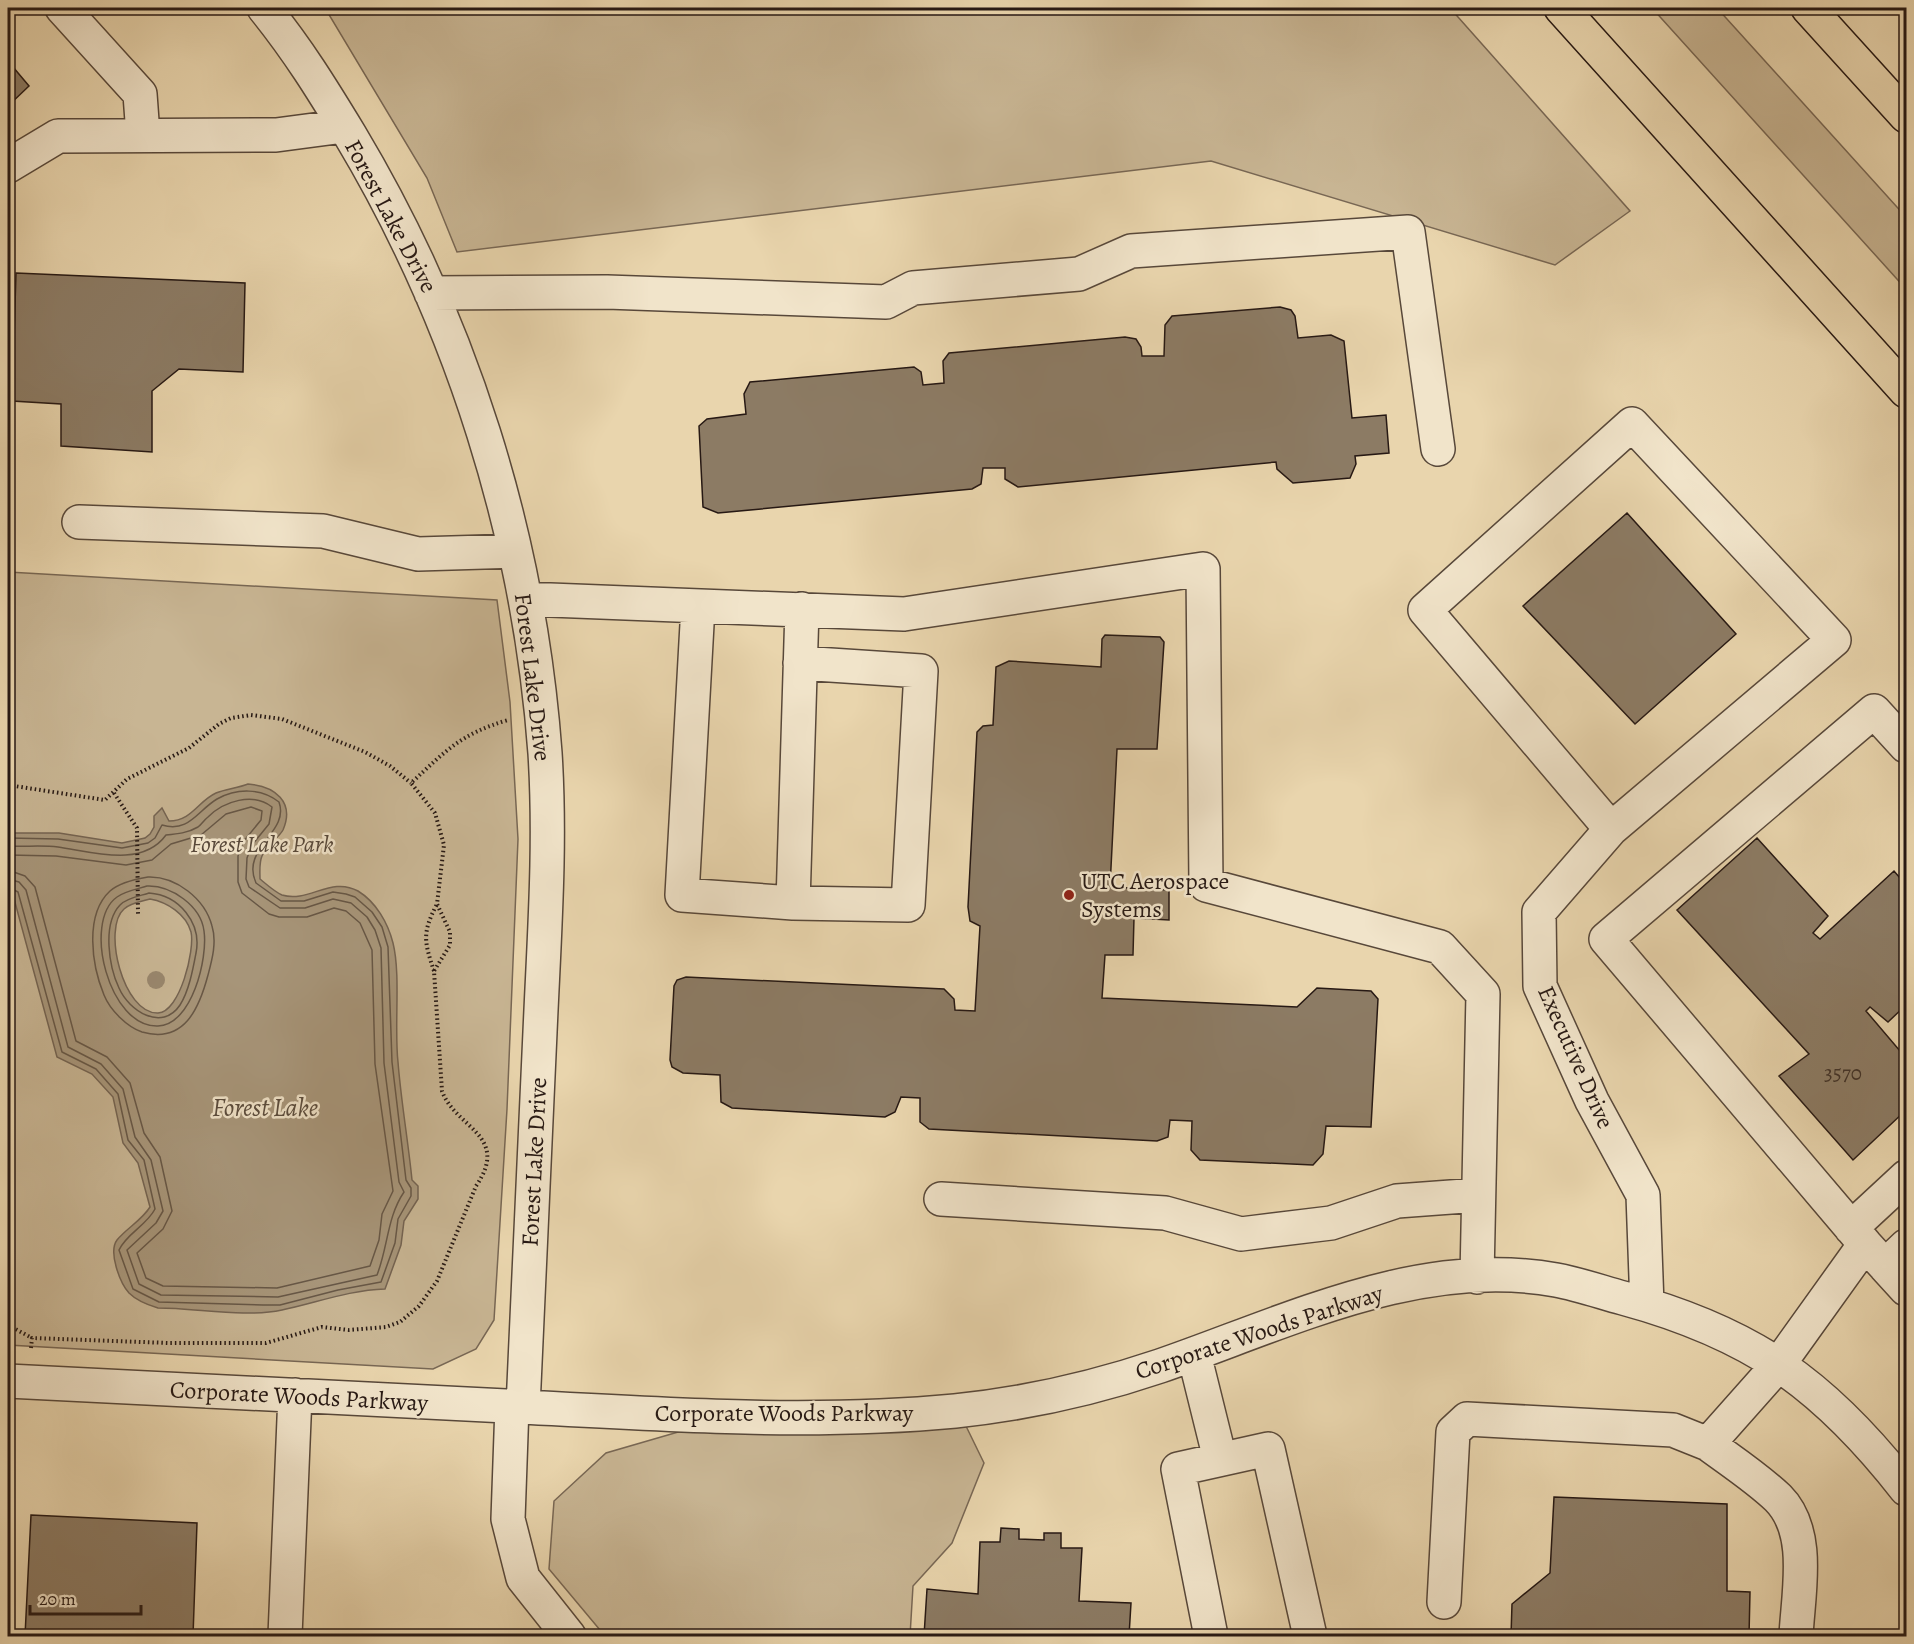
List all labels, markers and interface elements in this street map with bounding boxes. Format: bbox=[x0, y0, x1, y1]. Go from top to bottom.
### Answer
street label: Forest Lake Drive bbox=[337, 134, 445, 298]
street label: Forest Lake Drive bbox=[507, 591, 559, 763]
park label: Forest Lake Park bbox=[190, 828, 334, 860]
place label: UTC Aerospace Systems bbox=[1081, 865, 1229, 925]
marker: UTC Aerospace Systems bbox=[1062, 888, 1076, 902]
street label: Executive Drive bbox=[1530, 980, 1622, 1134]
house number: 3570 bbox=[1824, 1059, 1862, 1087]
street label: Forest Lake Drive bbox=[514, 1077, 554, 1247]
water label: Forest Lake bbox=[212, 1090, 318, 1125]
street label: Corporate Woods Parkway bbox=[1131, 1277, 1387, 1387]
street label: Corporate Woods Parkway bbox=[169, 1373, 429, 1419]
street label: Corporate Woods Parkway bbox=[655, 1397, 914, 1429]
scale bar bbox=[30, 1578, 141, 1616]
text: 20 m bbox=[39, 1587, 76, 1611]

